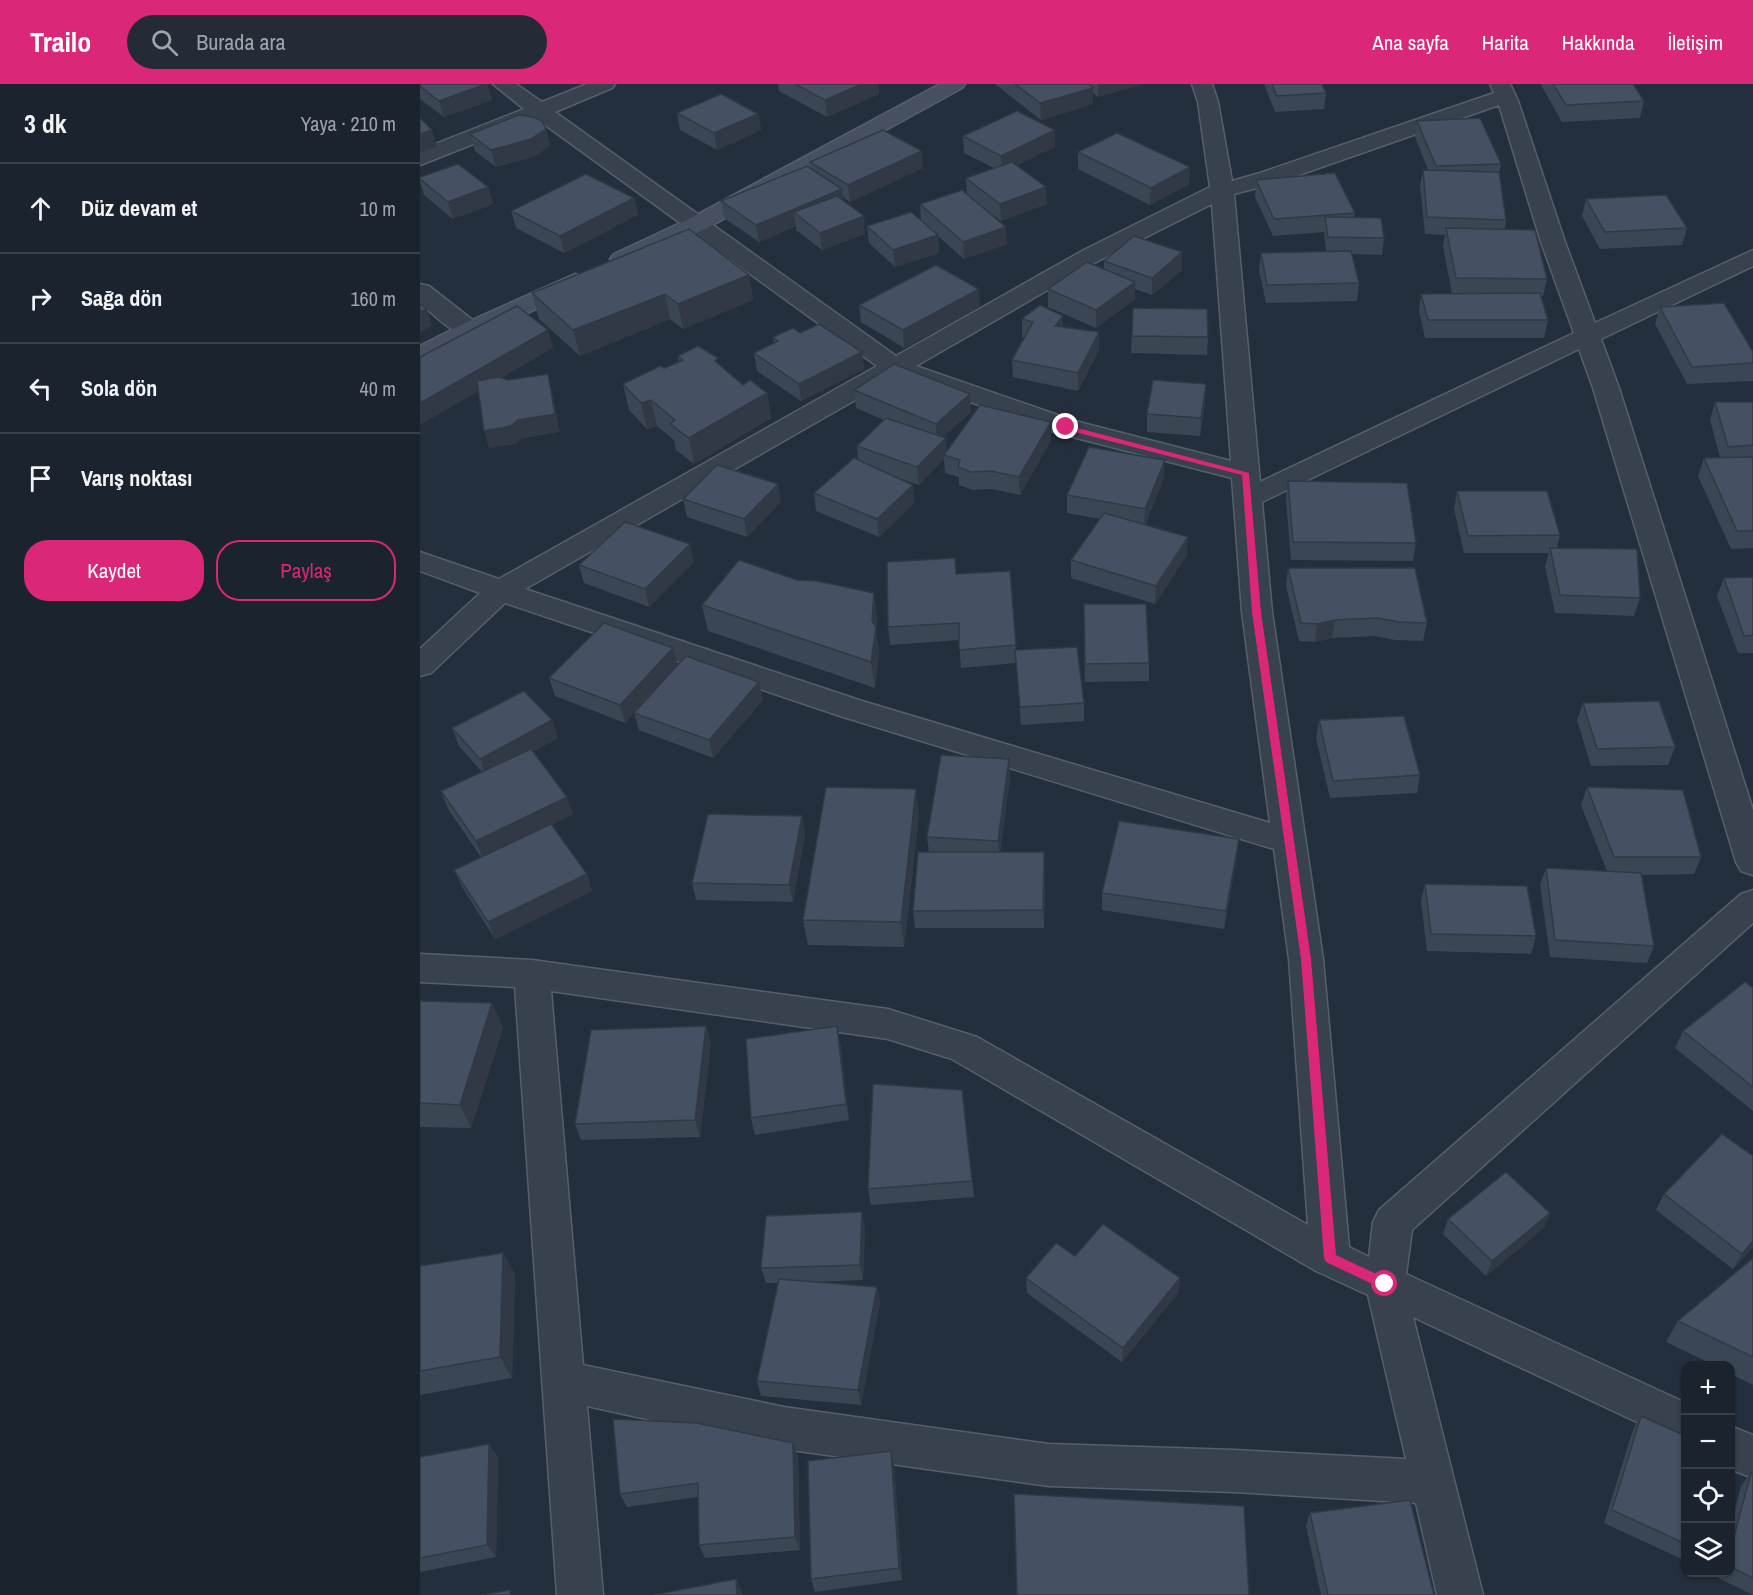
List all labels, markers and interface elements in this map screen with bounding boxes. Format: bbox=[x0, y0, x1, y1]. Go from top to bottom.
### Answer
search box bbox=[127, 15, 547, 69]
text: Trailo bbox=[30, 23, 91, 61]
icon: search bbox=[148, 26, 181, 59]
text: Burada ara bbox=[196, 27, 286, 57]
text: Ana sayfa bbox=[1372, 28, 1449, 57]
text: Harita bbox=[1482, 28, 1529, 57]
text: Hakkında bbox=[1562, 28, 1634, 57]
text: İletişim bbox=[1667, 28, 1723, 57]
text: 3 dk bbox=[24, 106, 67, 141]
text: Yaya · 210 m bbox=[301, 110, 396, 137]
icon: ahead bbox=[24, 192, 57, 225]
text: Düz devam et bbox=[81, 193, 197, 223]
text: 10 m bbox=[360, 195, 396, 222]
icon: right bbox=[24, 282, 57, 315]
text: Sağa dön bbox=[81, 283, 162, 313]
text: 160 m bbox=[350, 285, 396, 312]
icon: left bbox=[24, 372, 57, 405]
text: Sola dön bbox=[81, 373, 157, 403]
text: 40 m bbox=[360, 375, 396, 402]
route end bbox=[1052, 413, 1078, 439]
icon: arrive bbox=[24, 462, 57, 495]
text: Varış noktası bbox=[81, 463, 192, 493]
button: Kaydet bbox=[24, 540, 204, 601]
button: Paylaş bbox=[216, 540, 396, 601]
route start bbox=[1371, 1270, 1397, 1296]
map controls bbox=[1681, 1361, 1735, 1577]
button: + bbox=[1681, 1361, 1735, 1415]
button: − bbox=[1681, 1415, 1735, 1469]
button: locate bbox=[1681, 1469, 1735, 1523]
button: layers bbox=[1681, 1523, 1735, 1577]

